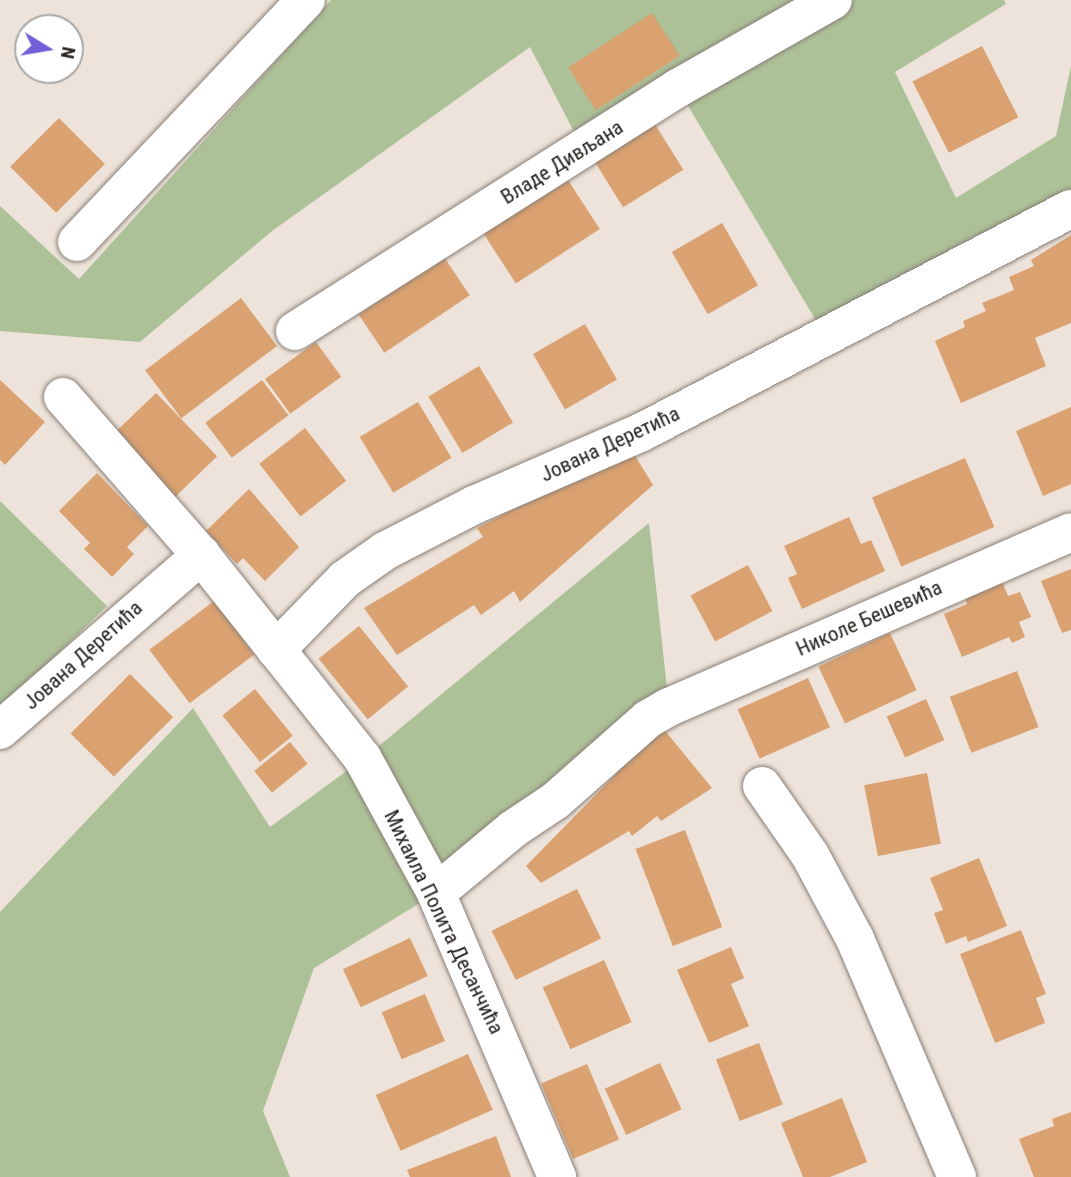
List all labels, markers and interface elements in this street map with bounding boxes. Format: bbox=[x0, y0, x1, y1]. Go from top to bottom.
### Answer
north arrow bbox=[14, 14, 84, 84]
text: N bbox=[56, 45, 81, 61]
street label: Владе Дивљана bbox=[496, 114, 628, 210]
street label: Јована Деретића bbox=[536, 401, 684, 487]
street label: Николе Бешевића bbox=[792, 575, 946, 661]
street label: Јована Деретића bbox=[19, 595, 147, 715]
street label: Михаила Полита Десанчића bbox=[379, 806, 509, 1038]

